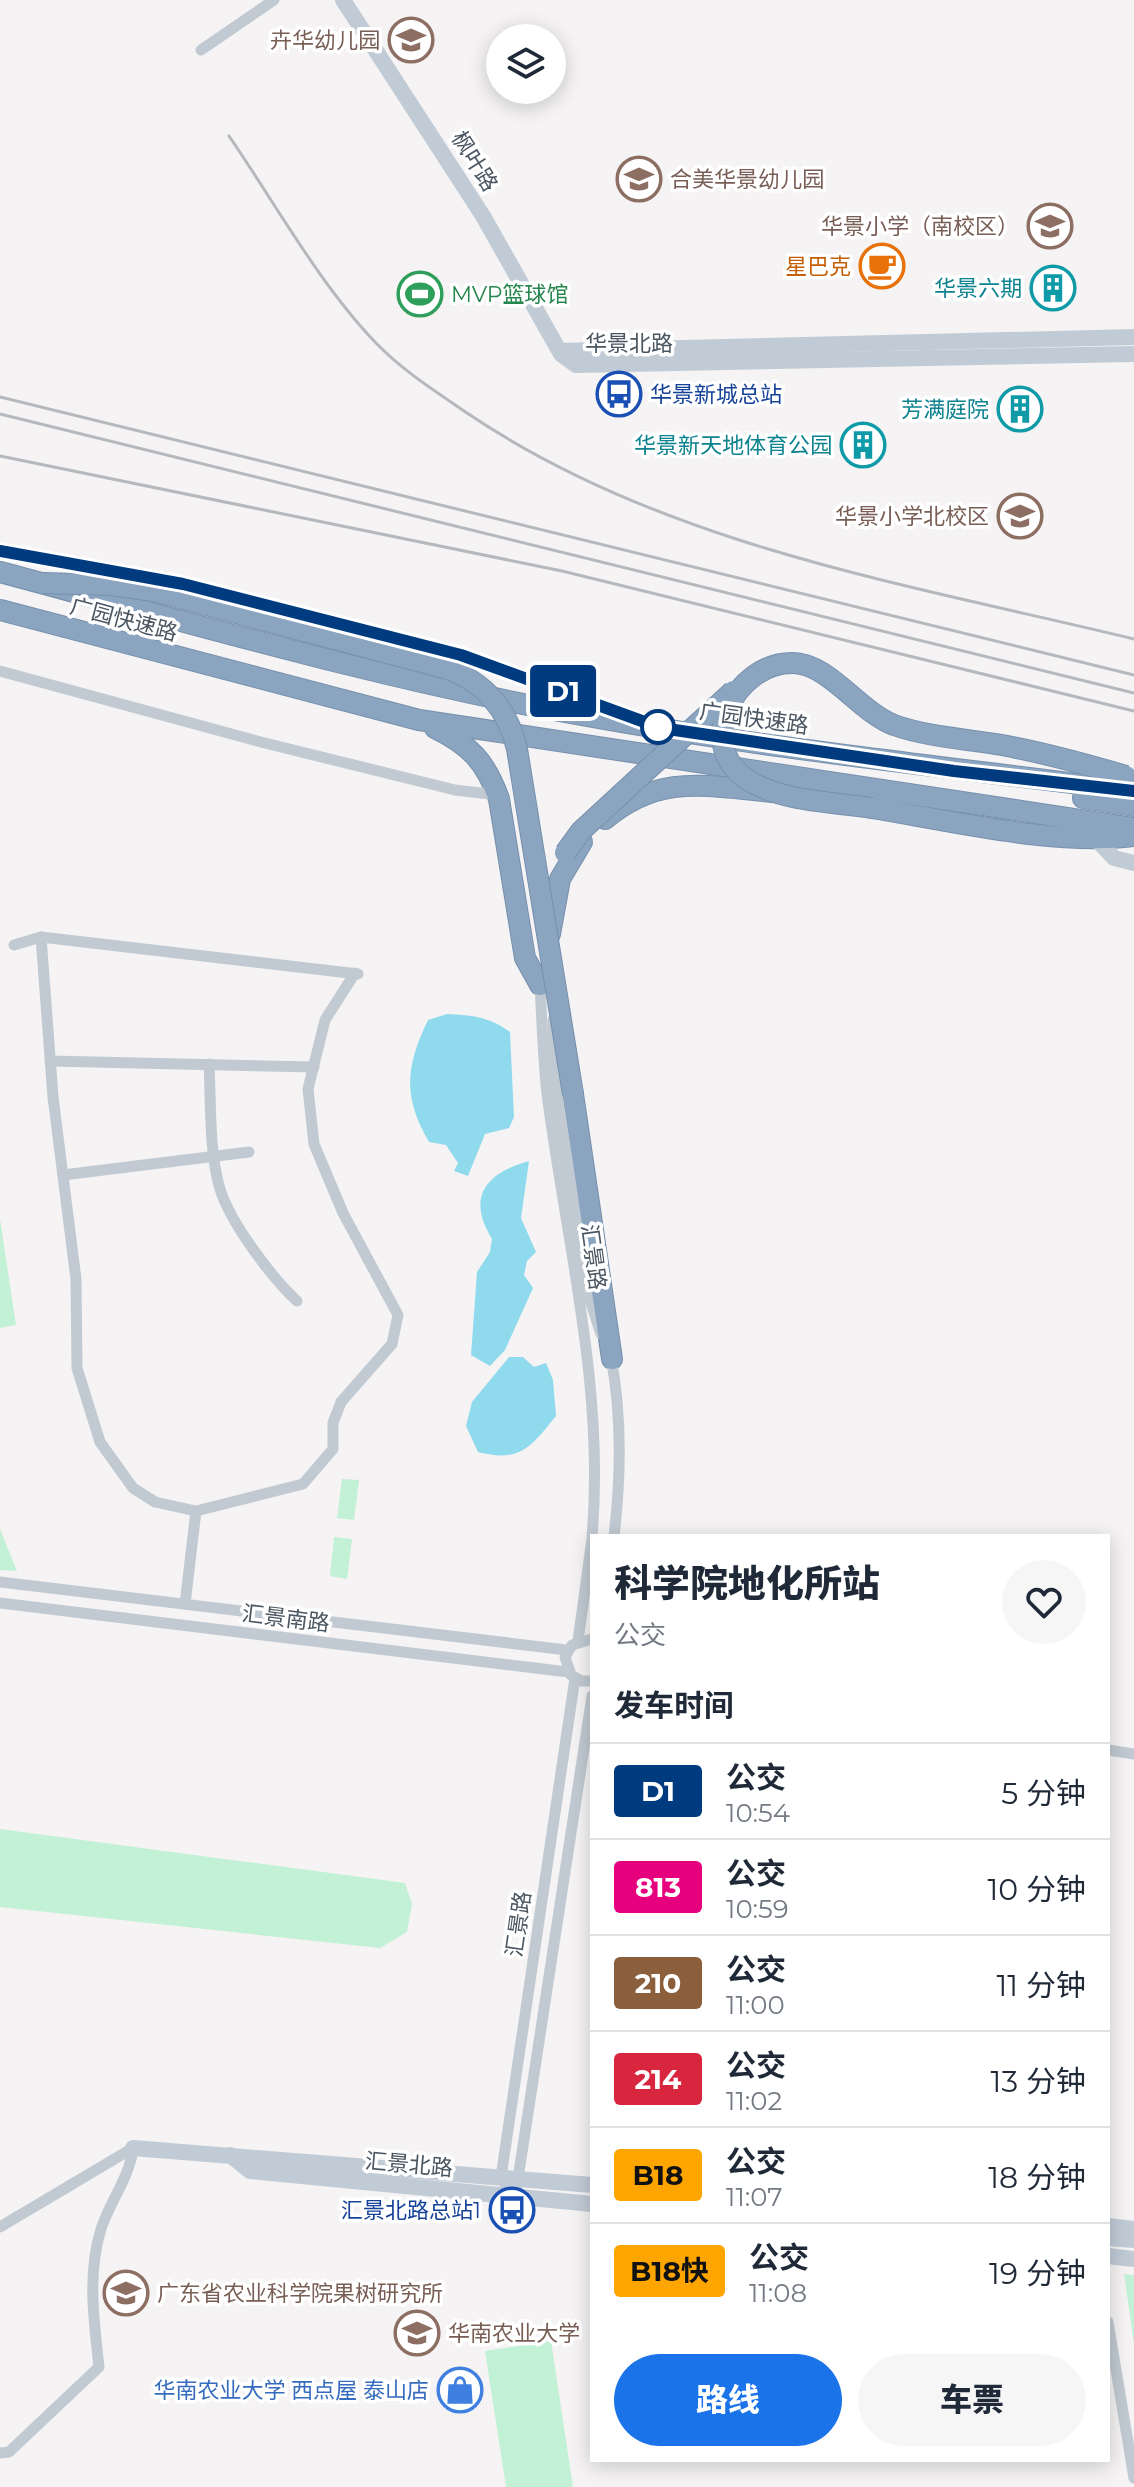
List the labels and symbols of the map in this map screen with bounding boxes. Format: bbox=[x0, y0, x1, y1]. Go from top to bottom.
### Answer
school or university icon: 卉华幼儿园 bbox=[387, 16, 435, 64]
place label: 卉华幼儿园 bbox=[270, 27, 380, 54]
street label: 枫叶路 bbox=[446, 126, 504, 196]
school or university icon: 合美华景幼儿园 bbox=[615, 155, 663, 203]
place label: 合美华景幼儿园 bbox=[670, 166, 824, 193]
school or university icon: 华景小学（南校区） bbox=[1026, 202, 1074, 250]
place label: 华景小学（南校区） bbox=[821, 213, 1019, 240]
cafe icon: 星巴克 bbox=[858, 242, 906, 290]
place label: 星巴克 bbox=[785, 253, 851, 280]
building icon: 华景六期 bbox=[1029, 264, 1077, 312]
sports icon: MVP篮球馆 bbox=[396, 270, 444, 318]
place label: 华景六期 bbox=[934, 275, 1022, 302]
place label: MVP篮球馆 bbox=[451, 281, 569, 308]
street label: 华景北路 bbox=[585, 330, 673, 357]
bus stop icon: 华景新城总站 bbox=[595, 370, 643, 418]
place label: 华景新城总站 bbox=[650, 381, 782, 408]
building icon: 芳满庭院 bbox=[996, 385, 1044, 433]
place label: 芳满庭院 bbox=[901, 396, 989, 423]
building icon: 华景新天地体育公园 bbox=[839, 421, 887, 469]
place label: 华景新天地体育公园 bbox=[634, 432, 832, 459]
school or university icon: 华景小学北校区 bbox=[996, 492, 1044, 540]
place label: 华景小学北校区 bbox=[835, 503, 989, 530]
street label: 广园快速路 bbox=[67, 592, 180, 647]
line badge: D1 bbox=[527, 665, 599, 717]
street label: 广园快速路 bbox=[698, 697, 810, 740]
unlabelled marker bbox=[641, 710, 675, 744]
street label: 汇景路 bbox=[576, 1223, 611, 1292]
street label: 汇景南路 bbox=[241, 1600, 331, 1637]
street label: 汇景路 bbox=[501, 1890, 536, 1959]
street label: 汇景北路 bbox=[364, 2147, 454, 2182]
bus stop icon: 汇景北路总站1 bbox=[488, 2186, 536, 2234]
place label: 汇景北路总站1 bbox=[341, 2197, 481, 2224]
school or university icon: 广东省农业科学院果树研究所 bbox=[102, 2269, 150, 2317]
place label: 广东省农业科学院果树研究所 bbox=[157, 2280, 443, 2307]
school or university icon: 华南农业大学 bbox=[393, 2309, 441, 2357]
place label: 华南农业大学 bbox=[448, 2320, 580, 2347]
shop icon: 华南农业大学 西点屋 泰山店 bbox=[436, 2366, 484, 2414]
place label: 华南农业大学 西点屋 泰山店 bbox=[153, 2377, 429, 2404]

